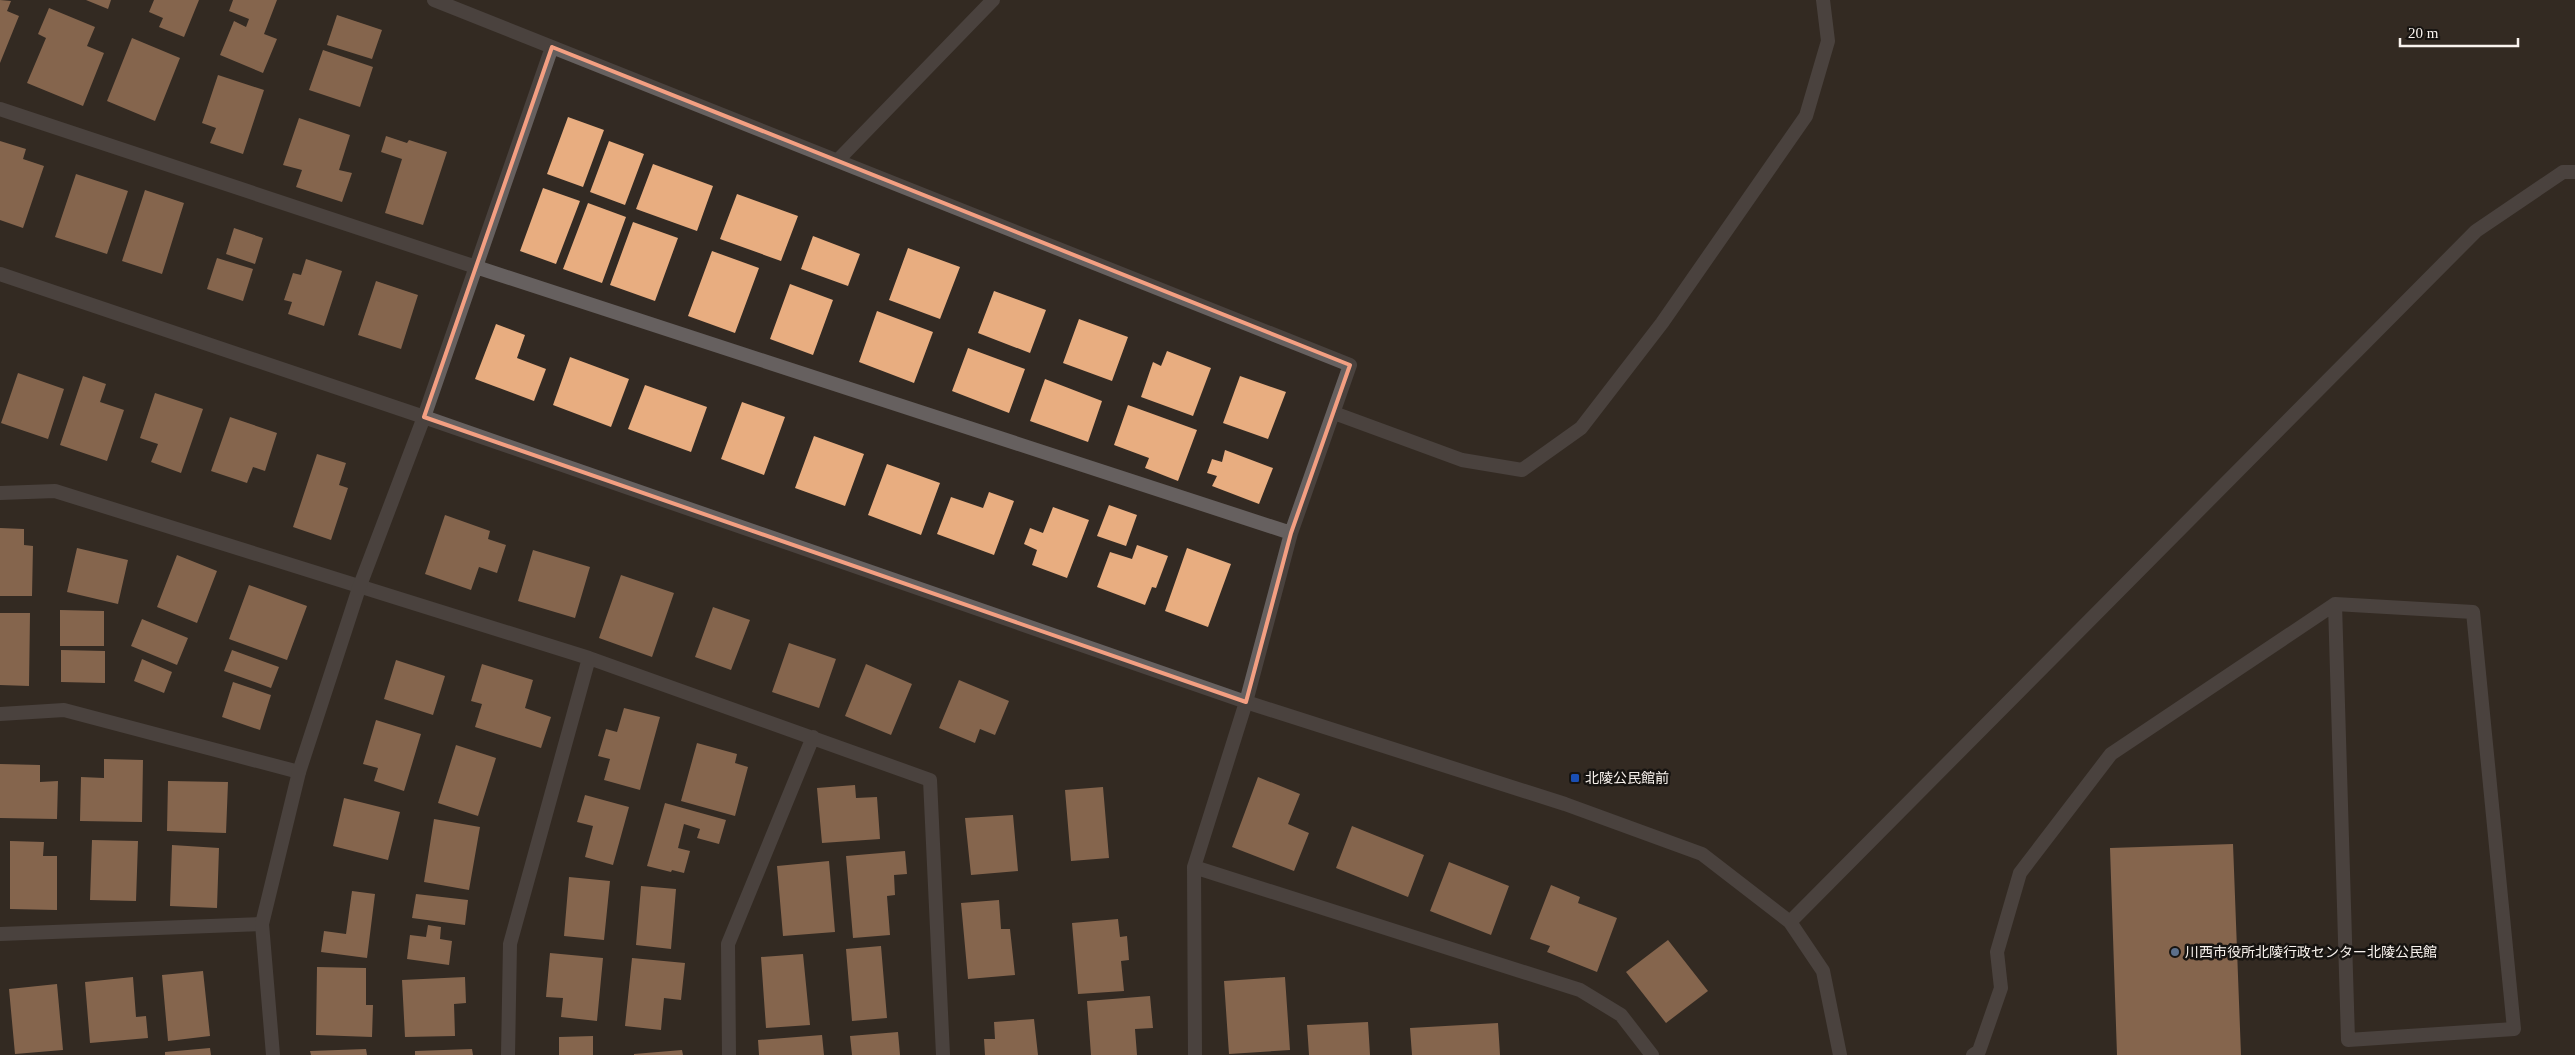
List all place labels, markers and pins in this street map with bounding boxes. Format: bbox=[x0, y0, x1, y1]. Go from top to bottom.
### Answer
place label: 北陵公民館前 bbox=[1585, 770, 1669, 786]
marker: 北陵公民館前 bbox=[1569, 772, 1581, 784]
place label: 川西市役所北陵行政センター北陵公民館 bbox=[2185, 944, 2437, 960]
marker: 川西市役所北陵行政センター北陵公民館 bbox=[2169, 946, 2181, 958]

